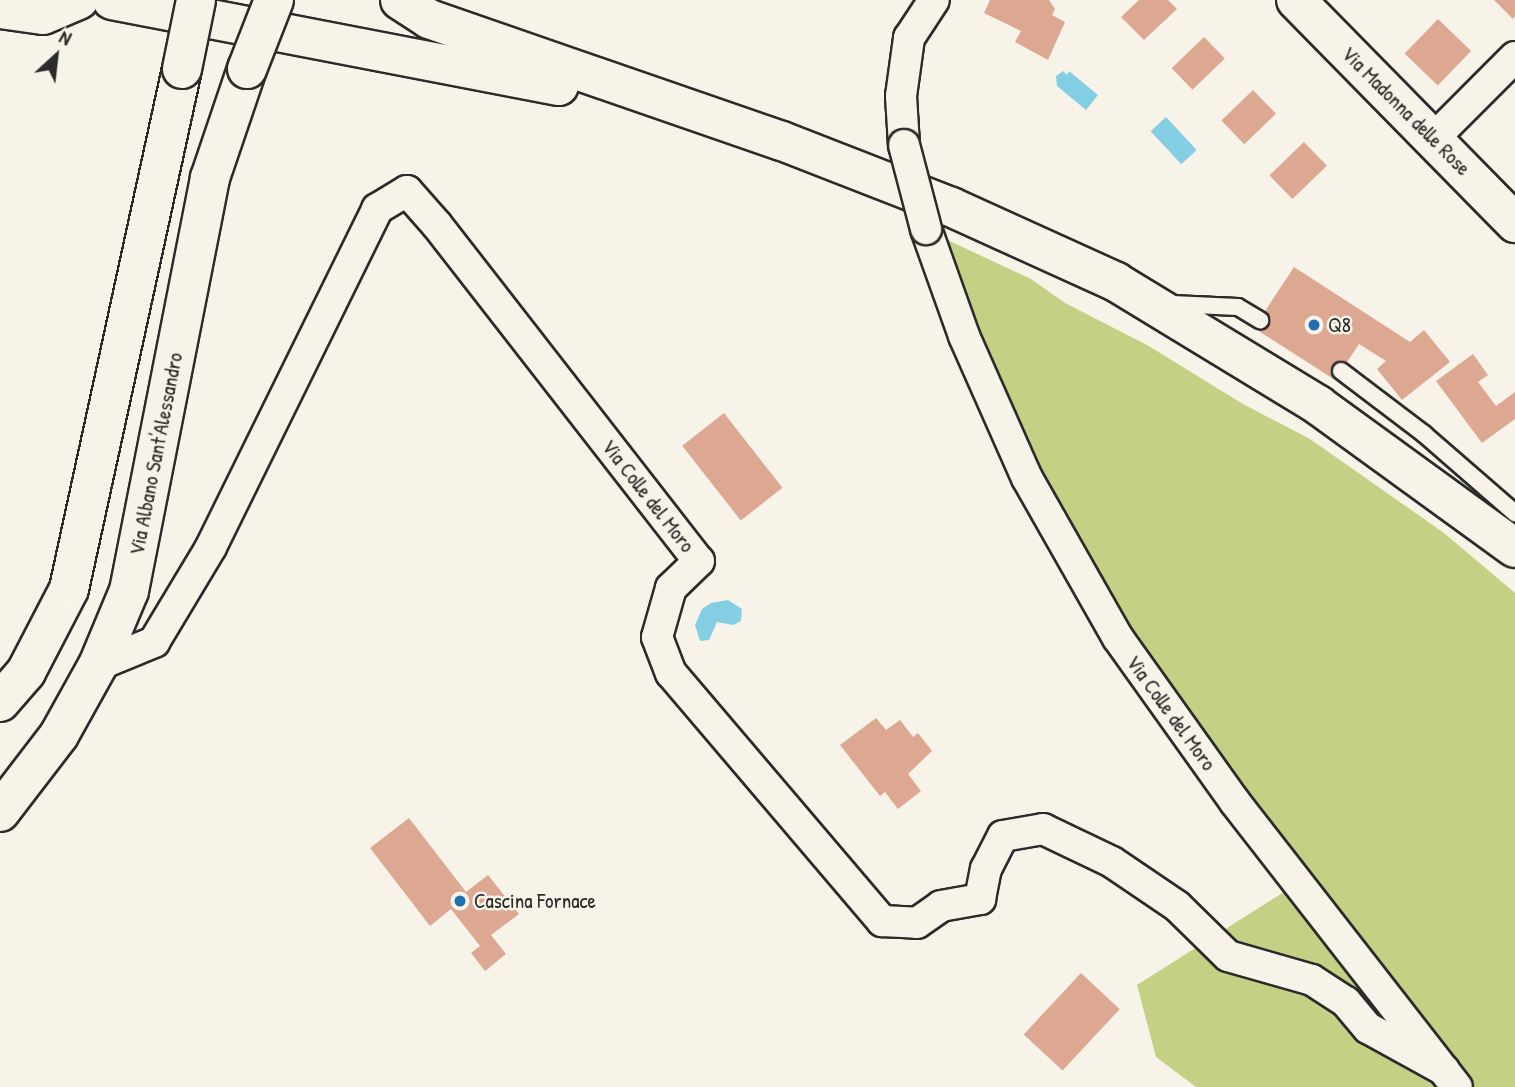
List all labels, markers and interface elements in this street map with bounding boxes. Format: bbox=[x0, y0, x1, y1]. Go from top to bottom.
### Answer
north arrow bbox=[21, 21, 91, 91]
text: N bbox=[55, 23, 76, 51]
street label: Via Madonna delle Rose bbox=[1336, 41, 1476, 181]
place label: Q8 bbox=[1328, 312, 1351, 338]
marker: Q8 bbox=[1306, 317, 1322, 333]
street label: Via Albano Sant'Alessandro bbox=[124, 351, 188, 557]
street label: Via Colle del Moro bbox=[596, 435, 700, 557]
street label: Via Colle del Moro bbox=[1121, 650, 1221, 776]
place label: Cascina Fornace bbox=[474, 888, 596, 914]
marker: Cascina Fornace bbox=[452, 893, 468, 909]

